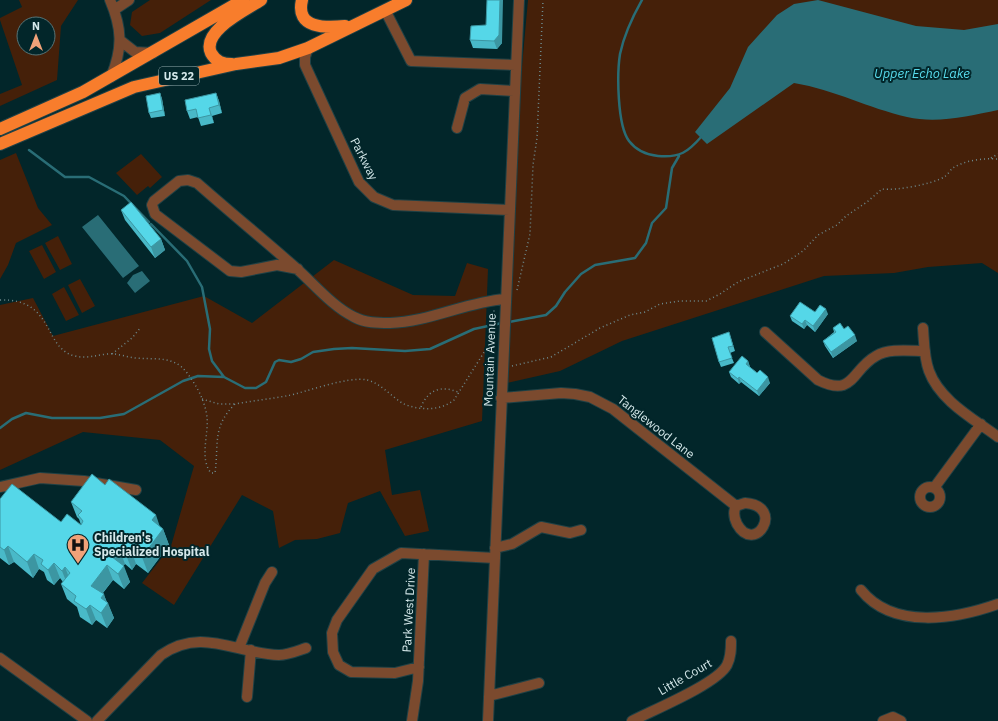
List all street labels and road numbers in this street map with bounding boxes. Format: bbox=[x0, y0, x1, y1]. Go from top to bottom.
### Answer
road number: US 22 bbox=[159, 67, 199, 85]
street label: Parkway bbox=[347, 135, 382, 183]
street label: Mountain Avenue bbox=[480, 313, 499, 407]
street label: Tanglewood Lane bbox=[615, 392, 698, 462]
street label: Park West Drive bbox=[399, 567, 418, 653]
street label: Little Court bbox=[655, 655, 714, 698]

